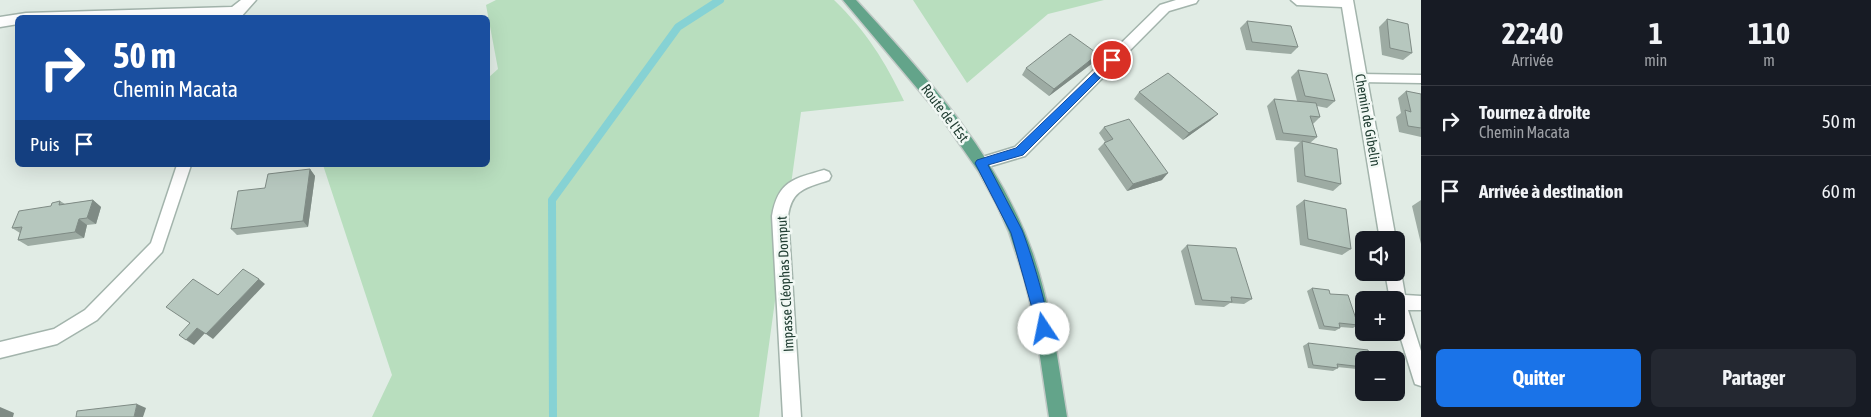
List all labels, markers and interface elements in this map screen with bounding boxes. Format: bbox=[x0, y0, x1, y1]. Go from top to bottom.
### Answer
text: 22:40 bbox=[1502, 16, 1563, 50]
text: 1 bbox=[1649, 16, 1663, 50]
text: 110 bbox=[1748, 16, 1790, 50]
icon: right bbox=[30, 35, 95, 100]
text: 50 m bbox=[113, 35, 176, 75]
pin bbox=[1091, 39, 1133, 81]
icon: arrive bbox=[1098, 46, 1126, 74]
text: Arrivée bbox=[1512, 51, 1554, 69]
text: min bbox=[1644, 51, 1667, 69]
text: m bbox=[1763, 51, 1775, 69]
street label: Chemin de Gibelin bbox=[1352, 72, 1384, 168]
text: Chemin Macata bbox=[113, 76, 238, 102]
street label: Route de l'Est bbox=[918, 81, 972, 145]
text: Tournez à droite bbox=[1479, 101, 1590, 123]
icon: right bbox=[1436, 107, 1464, 135]
text: 50 m bbox=[1822, 110, 1856, 132]
text: Chemin Macata bbox=[1479, 123, 1570, 141]
icon: arrive bbox=[70, 130, 98, 158]
text: Puis bbox=[30, 133, 60, 155]
icon: arrive bbox=[1436, 177, 1464, 205]
text: Arrivée à destination bbox=[1479, 180, 1623, 202]
text: 60 m bbox=[1822, 180, 1856, 202]
street label: Impasse Cléophas Domput bbox=[773, 215, 797, 353]
map controls bbox=[1355, 231, 1405, 401]
button: sound bbox=[1355, 231, 1405, 281]
button: + bbox=[1355, 291, 1405, 341]
position arrow bbox=[1017, 302, 1069, 354]
button: Quitter bbox=[1436, 349, 1641, 407]
button: Partager bbox=[1651, 349, 1856, 407]
button: − bbox=[1355, 351, 1405, 401]

